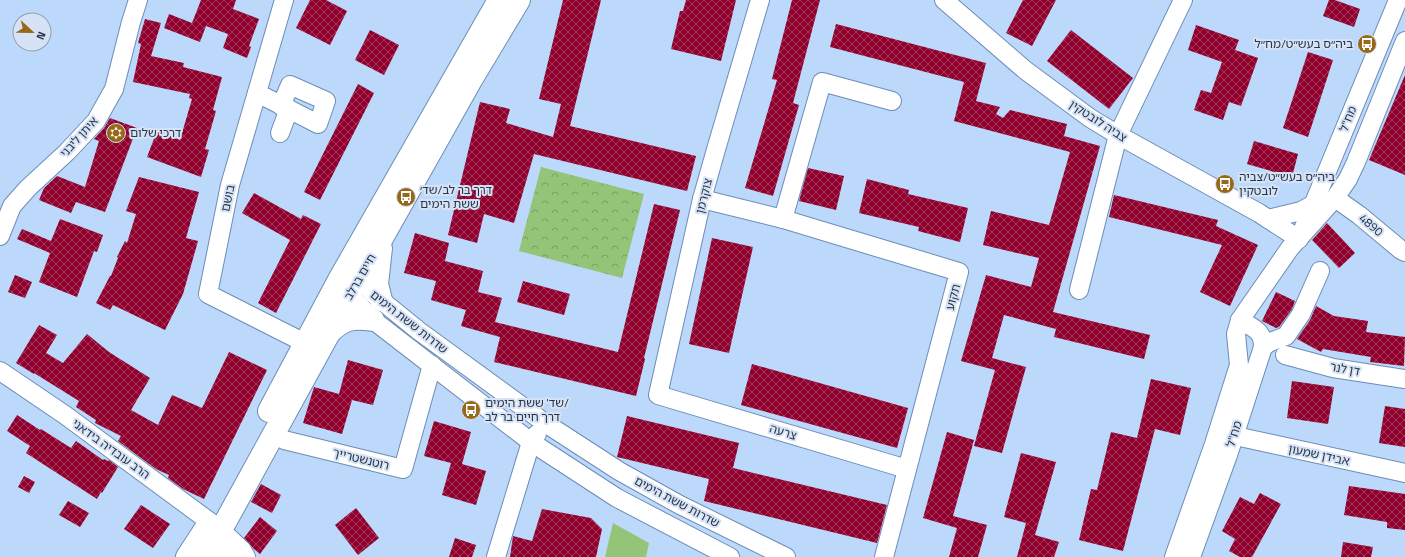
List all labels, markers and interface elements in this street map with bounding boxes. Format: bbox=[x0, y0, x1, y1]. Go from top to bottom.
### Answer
north arrow bbox=[12, 12, 52, 52]
text: N bbox=[32, 29, 50, 42]
bus stop icon: ביה״ס בעש״ט/מח״ל bbox=[1356, 33, 1378, 55]
place label: ביה״ס בעש״ט/מח״ל bbox=[1254, 34, 1353, 53]
street label: צביה לובטקין bbox=[1066, 95, 1131, 147]
street label: מח"ל bbox=[1334, 103, 1361, 135]
street label: איתן ליבני bbox=[55, 112, 102, 161]
synagogue icon: דרכי שלום bbox=[105, 122, 127, 144]
place label: דרכי שלום bbox=[130, 123, 182, 142]
place label: ביה״ס בעש״ט/צביה לובטקין bbox=[1239, 167, 1335, 200]
bus stop icon: ביה״ס בעש״ט/צביה לובטקין bbox=[1214, 173, 1236, 195]
street label: צוקרמן bbox=[690, 176, 717, 216]
place label: דרך בר לב/שד׳ ששת הימים bbox=[420, 180, 492, 213]
street label: בושם bbox=[215, 182, 240, 213]
bus stop icon: דרך בר לב/שד׳ ששת הימים bbox=[395, 186, 417, 208]
street label: 4890 bbox=[1355, 209, 1388, 241]
street label: חיים ברלב bbox=[339, 250, 381, 304]
street label: תקוע bbox=[940, 282, 965, 312]
street label: שדרות ששת הימים bbox=[366, 285, 452, 358]
street label: דן לנר bbox=[1329, 357, 1362, 381]
place label: שד' ששת הימים/ דרך חיים בר לב bbox=[485, 393, 569, 426]
bus stop icon: שד' ששת הימים/ דרך חיים בר לב bbox=[460, 399, 482, 421]
street label: הרב עובדיה בידאני bbox=[68, 414, 154, 483]
street label: צרעה bbox=[767, 418, 799, 445]
street label: מח"ל bbox=[1220, 418, 1247, 449]
street label: אבידן שמעון bbox=[1287, 439, 1352, 470]
street label: רוטנשטרייך bbox=[331, 442, 392, 475]
street label: שדרות ששת הימים bbox=[631, 471, 723, 532]

